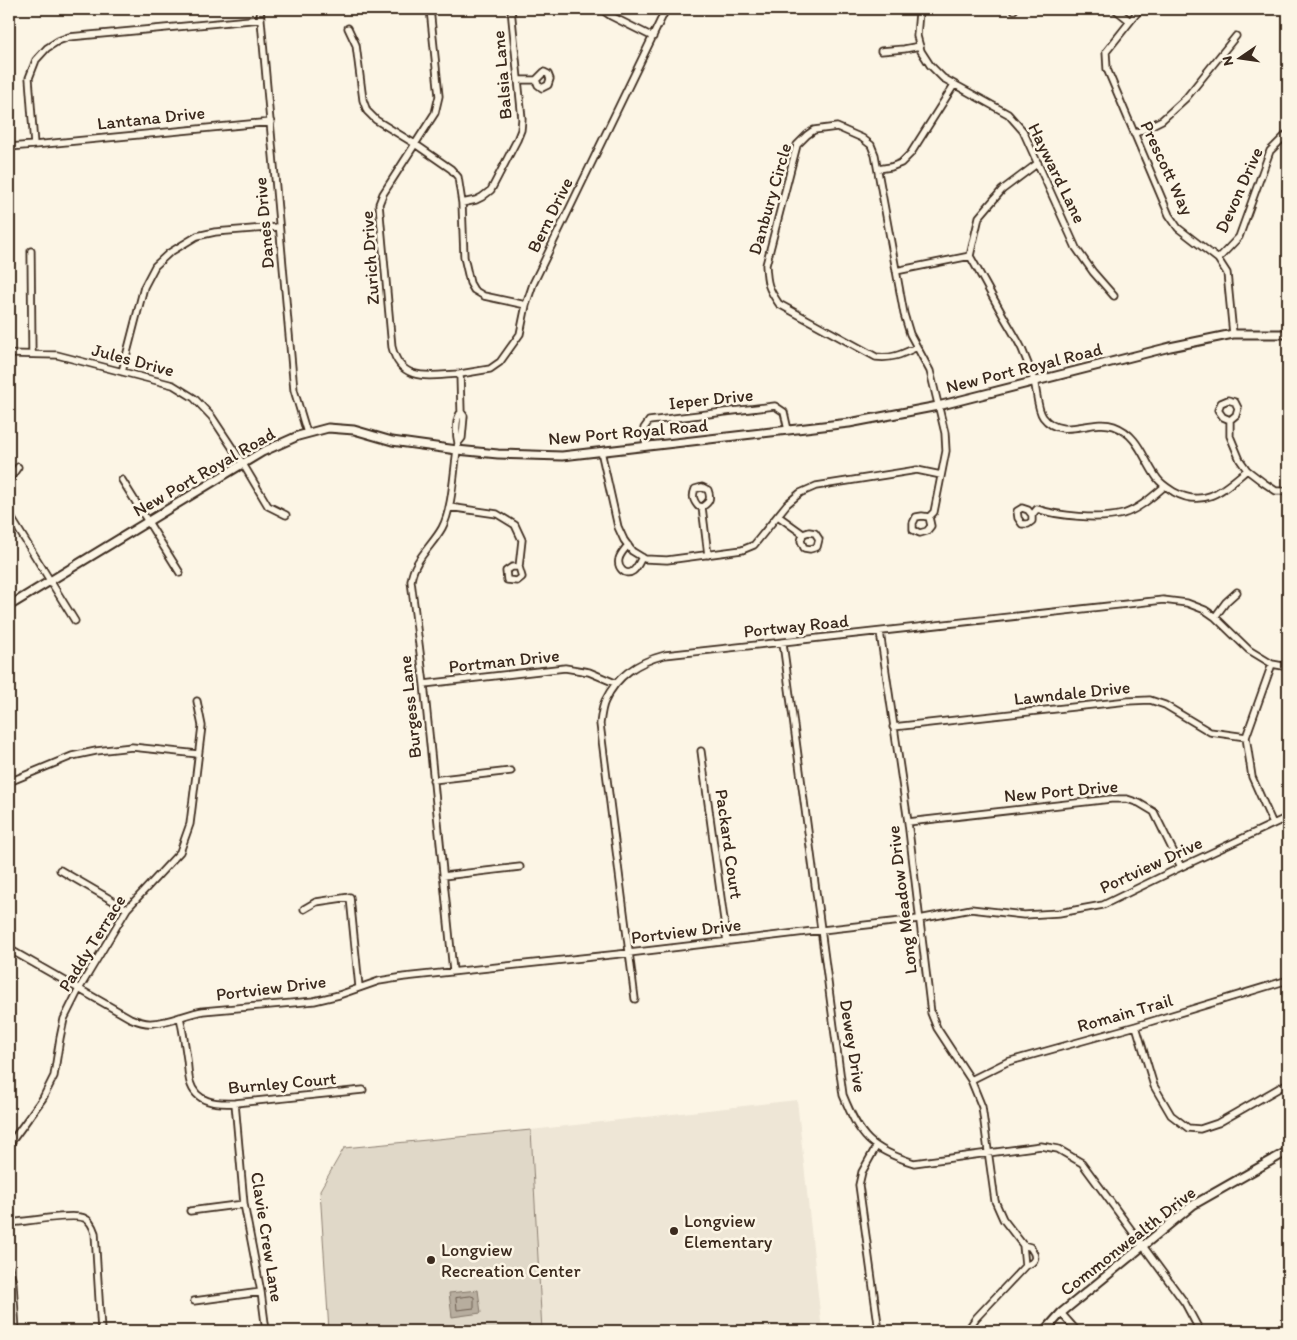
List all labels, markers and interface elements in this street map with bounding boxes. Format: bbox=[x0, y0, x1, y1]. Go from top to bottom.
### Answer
street label: Balsia Lane bbox=[487, 30, 517, 120]
north arrow bbox=[1214, 32, 1264, 82]
text: N bbox=[1218, 54, 1237, 67]
street label: Lantana Drive bbox=[96, 101, 206, 135]
street label: Prescott Way bbox=[1136, 117, 1199, 219]
street label: Hayward Lane bbox=[1023, 119, 1091, 227]
street label: Danbury Circle bbox=[744, 141, 796, 257]
street label: Devon Drive bbox=[1210, 144, 1268, 236]
street label: Bern Drive bbox=[522, 174, 578, 256]
street label: Danes Drive bbox=[249, 176, 279, 270]
street label: Zurich Drive bbox=[356, 210, 384, 306]
street label: Jules Drive bbox=[89, 338, 177, 382]
street label: New Port Royal Road bbox=[944, 338, 1105, 398]
street label: Ieper Drive bbox=[668, 384, 754, 414]
street label: New Port Royal Road bbox=[547, 414, 709, 450]
street label: New Port Royal Road bbox=[129, 422, 279, 522]
street label: Portway Road bbox=[742, 610, 850, 642]
street label: Portman Drive bbox=[448, 644, 560, 678]
street label: Burgess Lane bbox=[394, 655, 426, 759]
street label: Lawndale Drive bbox=[1013, 676, 1131, 710]
street label: New Port Drive bbox=[1003, 775, 1119, 807]
street label: Packard Court bbox=[710, 788, 748, 901]
street label: Long Meadow Drive bbox=[882, 824, 922, 976]
street label: Portview Drive bbox=[1096, 832, 1206, 898]
street label: Paddy Terrace bbox=[53, 890, 131, 996]
street label: Portview Drive bbox=[630, 913, 742, 949]
street label: Portview Drive bbox=[215, 970, 327, 1006]
street label: Romain Trail bbox=[1075, 989, 1175, 1037]
street label: Dewey Drive bbox=[835, 998, 871, 1094]
street label: Burnley Court bbox=[227, 1067, 337, 1099]
street label: Clavie Crew Lane bbox=[246, 1170, 288, 1304]
street label: Commonwealth Drive bbox=[1056, 1181, 1200, 1301]
place label: Longview Elementary bbox=[684, 1210, 773, 1253]
marker: Longview Elementary bbox=[668, 1225, 680, 1237]
place label: Longview Recreation Center bbox=[441, 1239, 581, 1282]
marker: Longview Recreation Center bbox=[425, 1254, 437, 1266]

